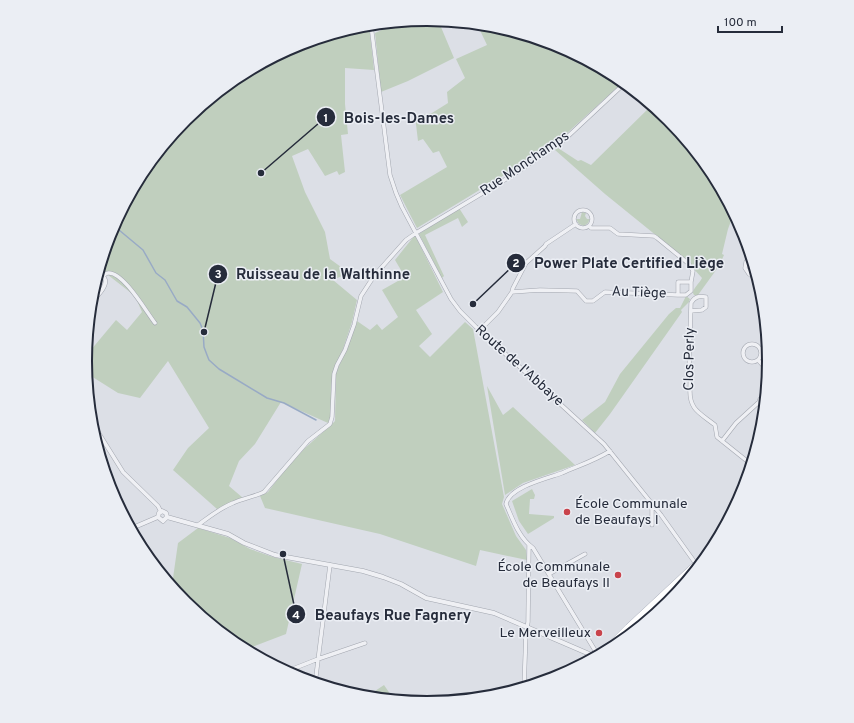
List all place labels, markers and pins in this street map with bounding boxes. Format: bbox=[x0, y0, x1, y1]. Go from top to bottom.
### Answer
callout: Bois-les-Dames bbox=[316, 104, 462, 131]
callout: Power Plate Certified Liège bbox=[506, 249, 732, 276]
callout: Ruisseau de la Walthinne bbox=[208, 260, 418, 287]
place label: École Communale de Beaufays I bbox=[575, 495, 688, 529]
marker: École Communale de Beaufays I bbox=[562, 507, 572, 517]
place label: École Communale de Beaufays II bbox=[497, 558, 610, 592]
marker: École Communale de Beaufays II bbox=[613, 570, 623, 580]
callout: Beaufays Rue Fagnery bbox=[286, 601, 479, 628]
place label: Le Merveilleux bbox=[500, 625, 591, 642]
marker: Le Merveilleux bbox=[594, 628, 604, 638]

